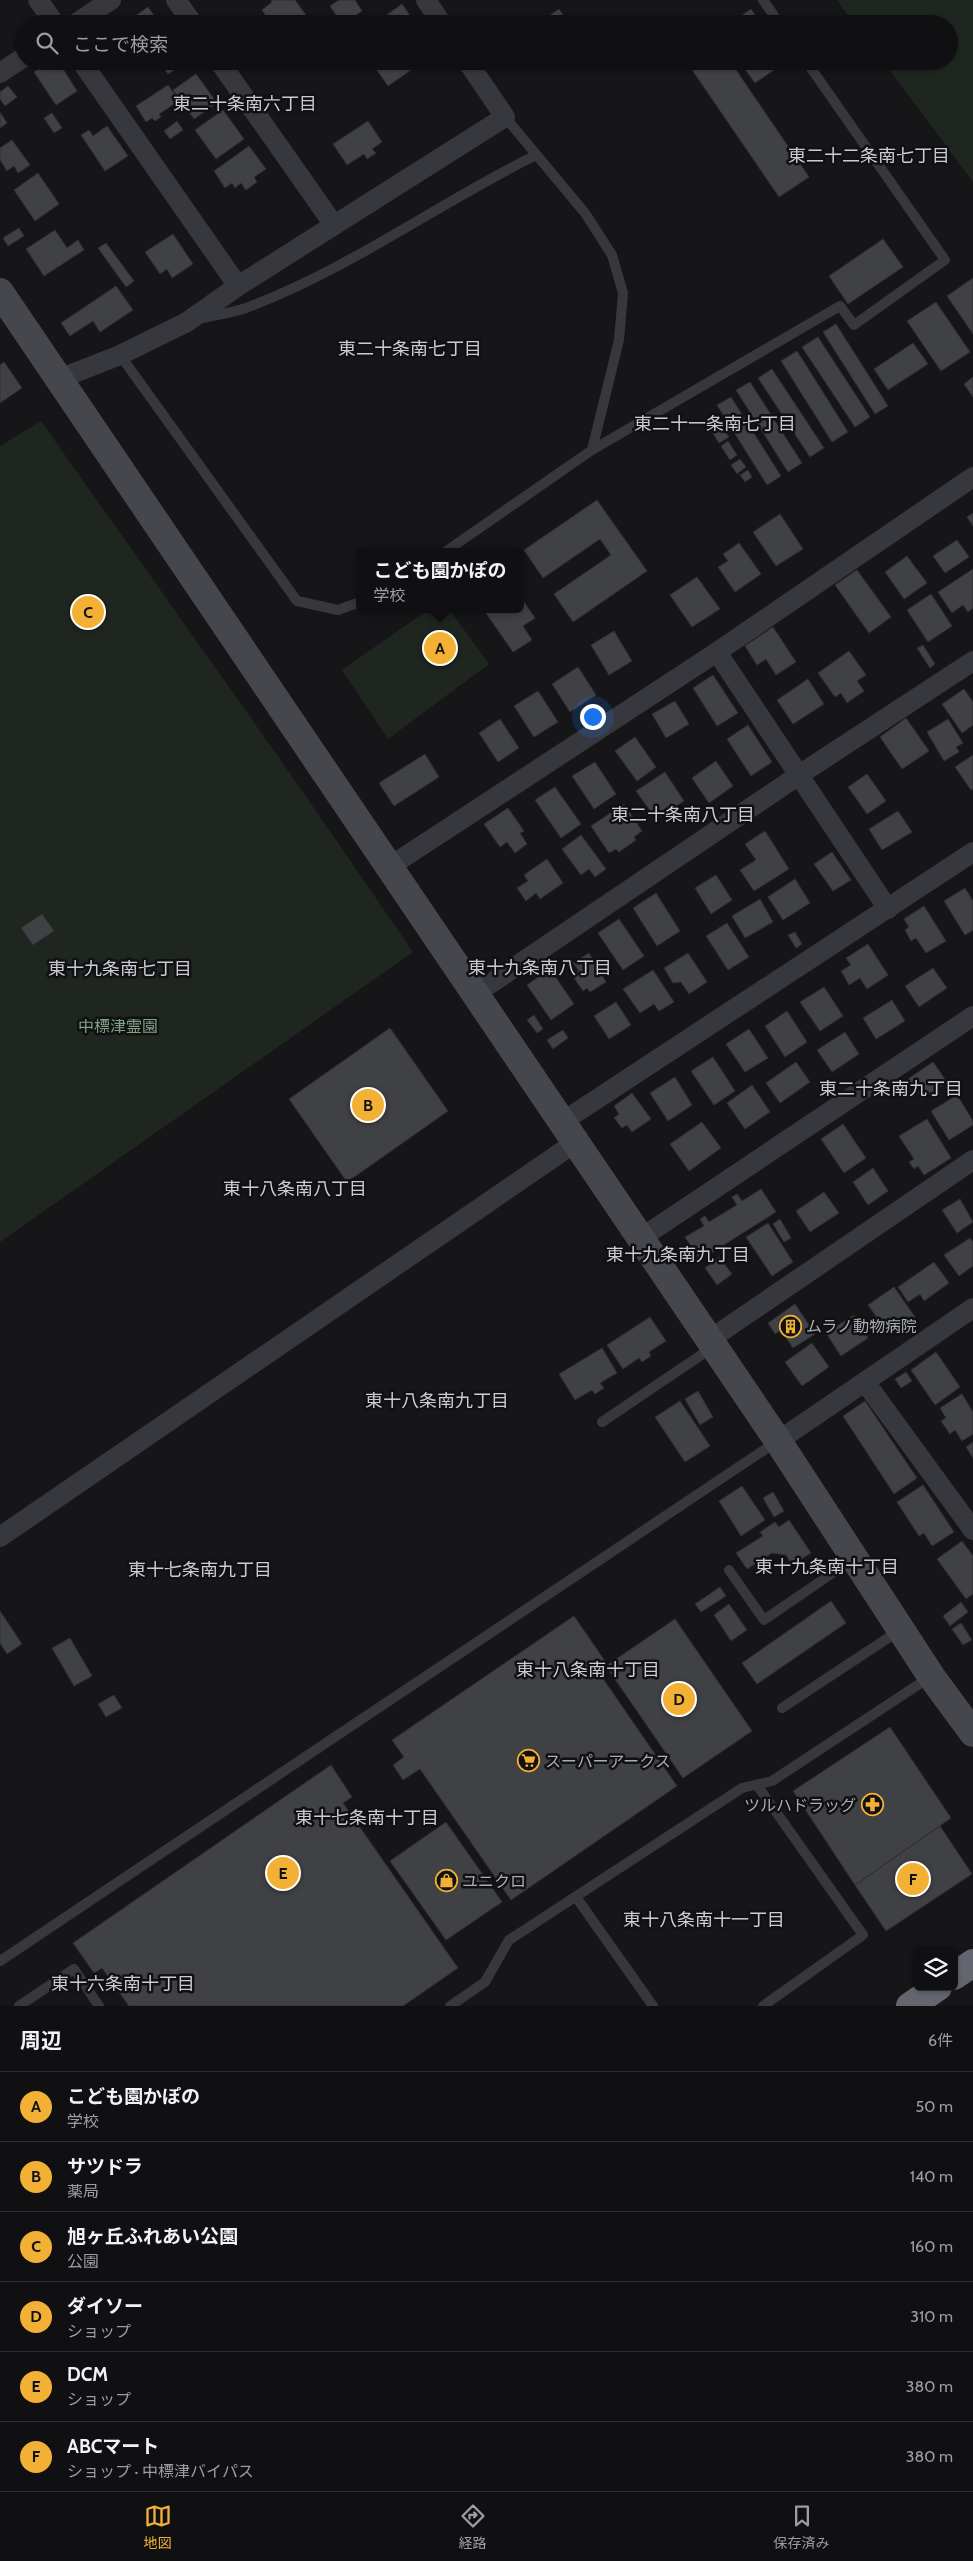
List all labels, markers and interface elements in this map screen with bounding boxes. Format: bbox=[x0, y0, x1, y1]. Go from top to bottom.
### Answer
search box bbox=[15, 15, 958, 70]
icon: search bbox=[33, 29, 61, 57]
text: ここで検索 bbox=[73, 33, 168, 56]
district label: 東二十条南六丁目 bbox=[173, 93, 317, 115]
district label: 東二十二条南七丁目 bbox=[788, 145, 950, 167]
district label: 東二十条南七丁目 bbox=[338, 338, 482, 360]
district label: 東二十一条南七丁目 bbox=[634, 413, 796, 435]
popup bbox=[356, 548, 524, 613]
text: こども園かぽの bbox=[373, 559, 507, 582]
text: 学校 bbox=[373, 586, 406, 605]
pin: C bbox=[72, 593, 104, 631]
pin: A bbox=[424, 629, 456, 667]
your location bbox=[580, 704, 606, 730]
district label: 東二十条南八丁目 bbox=[611, 804, 755, 826]
district label: 東十九条南八丁目 bbox=[468, 957, 612, 979]
district label: 東十九条南七丁目 bbox=[48, 958, 192, 980]
park label: 中標津霊園 bbox=[78, 1017, 158, 1036]
district label: 東二十条南九丁目 bbox=[819, 1078, 963, 1100]
pin: B bbox=[352, 1086, 384, 1124]
district label: 東十八条南八丁目 bbox=[223, 1178, 367, 1200]
district label: 東十九条南九丁目 bbox=[606, 1244, 750, 1266]
building icon: ムラノ動物病院 bbox=[778, 1314, 802, 1338]
place label: ムラノ動物病院 bbox=[806, 1317, 917, 1336]
district label: 東十八条南九丁目 bbox=[365, 1390, 509, 1412]
district label: 東十九条南十丁目 bbox=[755, 1556, 899, 1578]
district label: 東十七条南九丁目 bbox=[128, 1559, 272, 1581]
district label: 東十八条南十丁目 bbox=[516, 1659, 660, 1681]
pin: D bbox=[663, 1680, 695, 1718]
supermarket icon: スーパーアークス bbox=[517, 1749, 541, 1773]
place label: スーパーアークス bbox=[545, 1752, 671, 1771]
pharmacy icon: ツルハドラッグ bbox=[860, 1793, 884, 1817]
place label: ツルハドラッグ bbox=[744, 1796, 856, 1815]
district label: 東十七条南十丁目 bbox=[295, 1807, 439, 1829]
pin: E bbox=[267, 1854, 299, 1892]
pin: F bbox=[897, 1860, 929, 1898]
shop icon: ユニクロ bbox=[434, 1869, 458, 1893]
place label: ユニクロ bbox=[462, 1872, 526, 1891]
district label: 東十八条南十一丁目 bbox=[623, 1909, 785, 1931]
map controls bbox=[913, 1946, 958, 1991]
button: layers bbox=[913, 1946, 958, 1991]
district label: 東十六条南十丁目 bbox=[51, 1973, 195, 1995]
text: 周辺 bbox=[20, 2028, 62, 2053]
text: 6件 bbox=[928, 2031, 953, 2050]
text: こども園かぽの bbox=[67, 2085, 200, 2108]
text: A bbox=[31, 2097, 41, 2116]
text: 50 m bbox=[916, 2097, 953, 2116]
text: 学校 bbox=[67, 2112, 99, 2131]
text: サツドラ bbox=[67, 2155, 143, 2178]
text: B bbox=[31, 2167, 41, 2186]
text: 140 m bbox=[910, 2167, 953, 2186]
text: 薬局 bbox=[67, 2182, 99, 2201]
text: 旭ヶ丘ふれあい公園 bbox=[67, 2225, 238, 2248]
text: C bbox=[31, 2237, 41, 2256]
text: 160 m bbox=[910, 2237, 953, 2256]
text: 公園 bbox=[67, 2252, 99, 2271]
text: ダイソー bbox=[67, 2295, 143, 2318]
text: D bbox=[30, 2307, 42, 2326]
text: 310 m bbox=[910, 2307, 953, 2326]
text: ショップ bbox=[67, 2322, 131, 2341]
text: DCM bbox=[67, 2363, 108, 2386]
text: E bbox=[31, 2377, 41, 2396]
text: 380 m bbox=[906, 2377, 953, 2396]
text: ショップ bbox=[67, 2390, 131, 2409]
text: ABCマート bbox=[67, 2435, 159, 2458]
text: F bbox=[32, 2447, 40, 2466]
text: 380 m bbox=[906, 2447, 953, 2466]
text: ショップ · 中標津バイパス bbox=[67, 2462, 254, 2481]
tab: 地図 bbox=[144, 2502, 172, 2552]
tab: 経路 bbox=[459, 2502, 487, 2552]
tab: 保存済み bbox=[774, 2502, 830, 2552]

